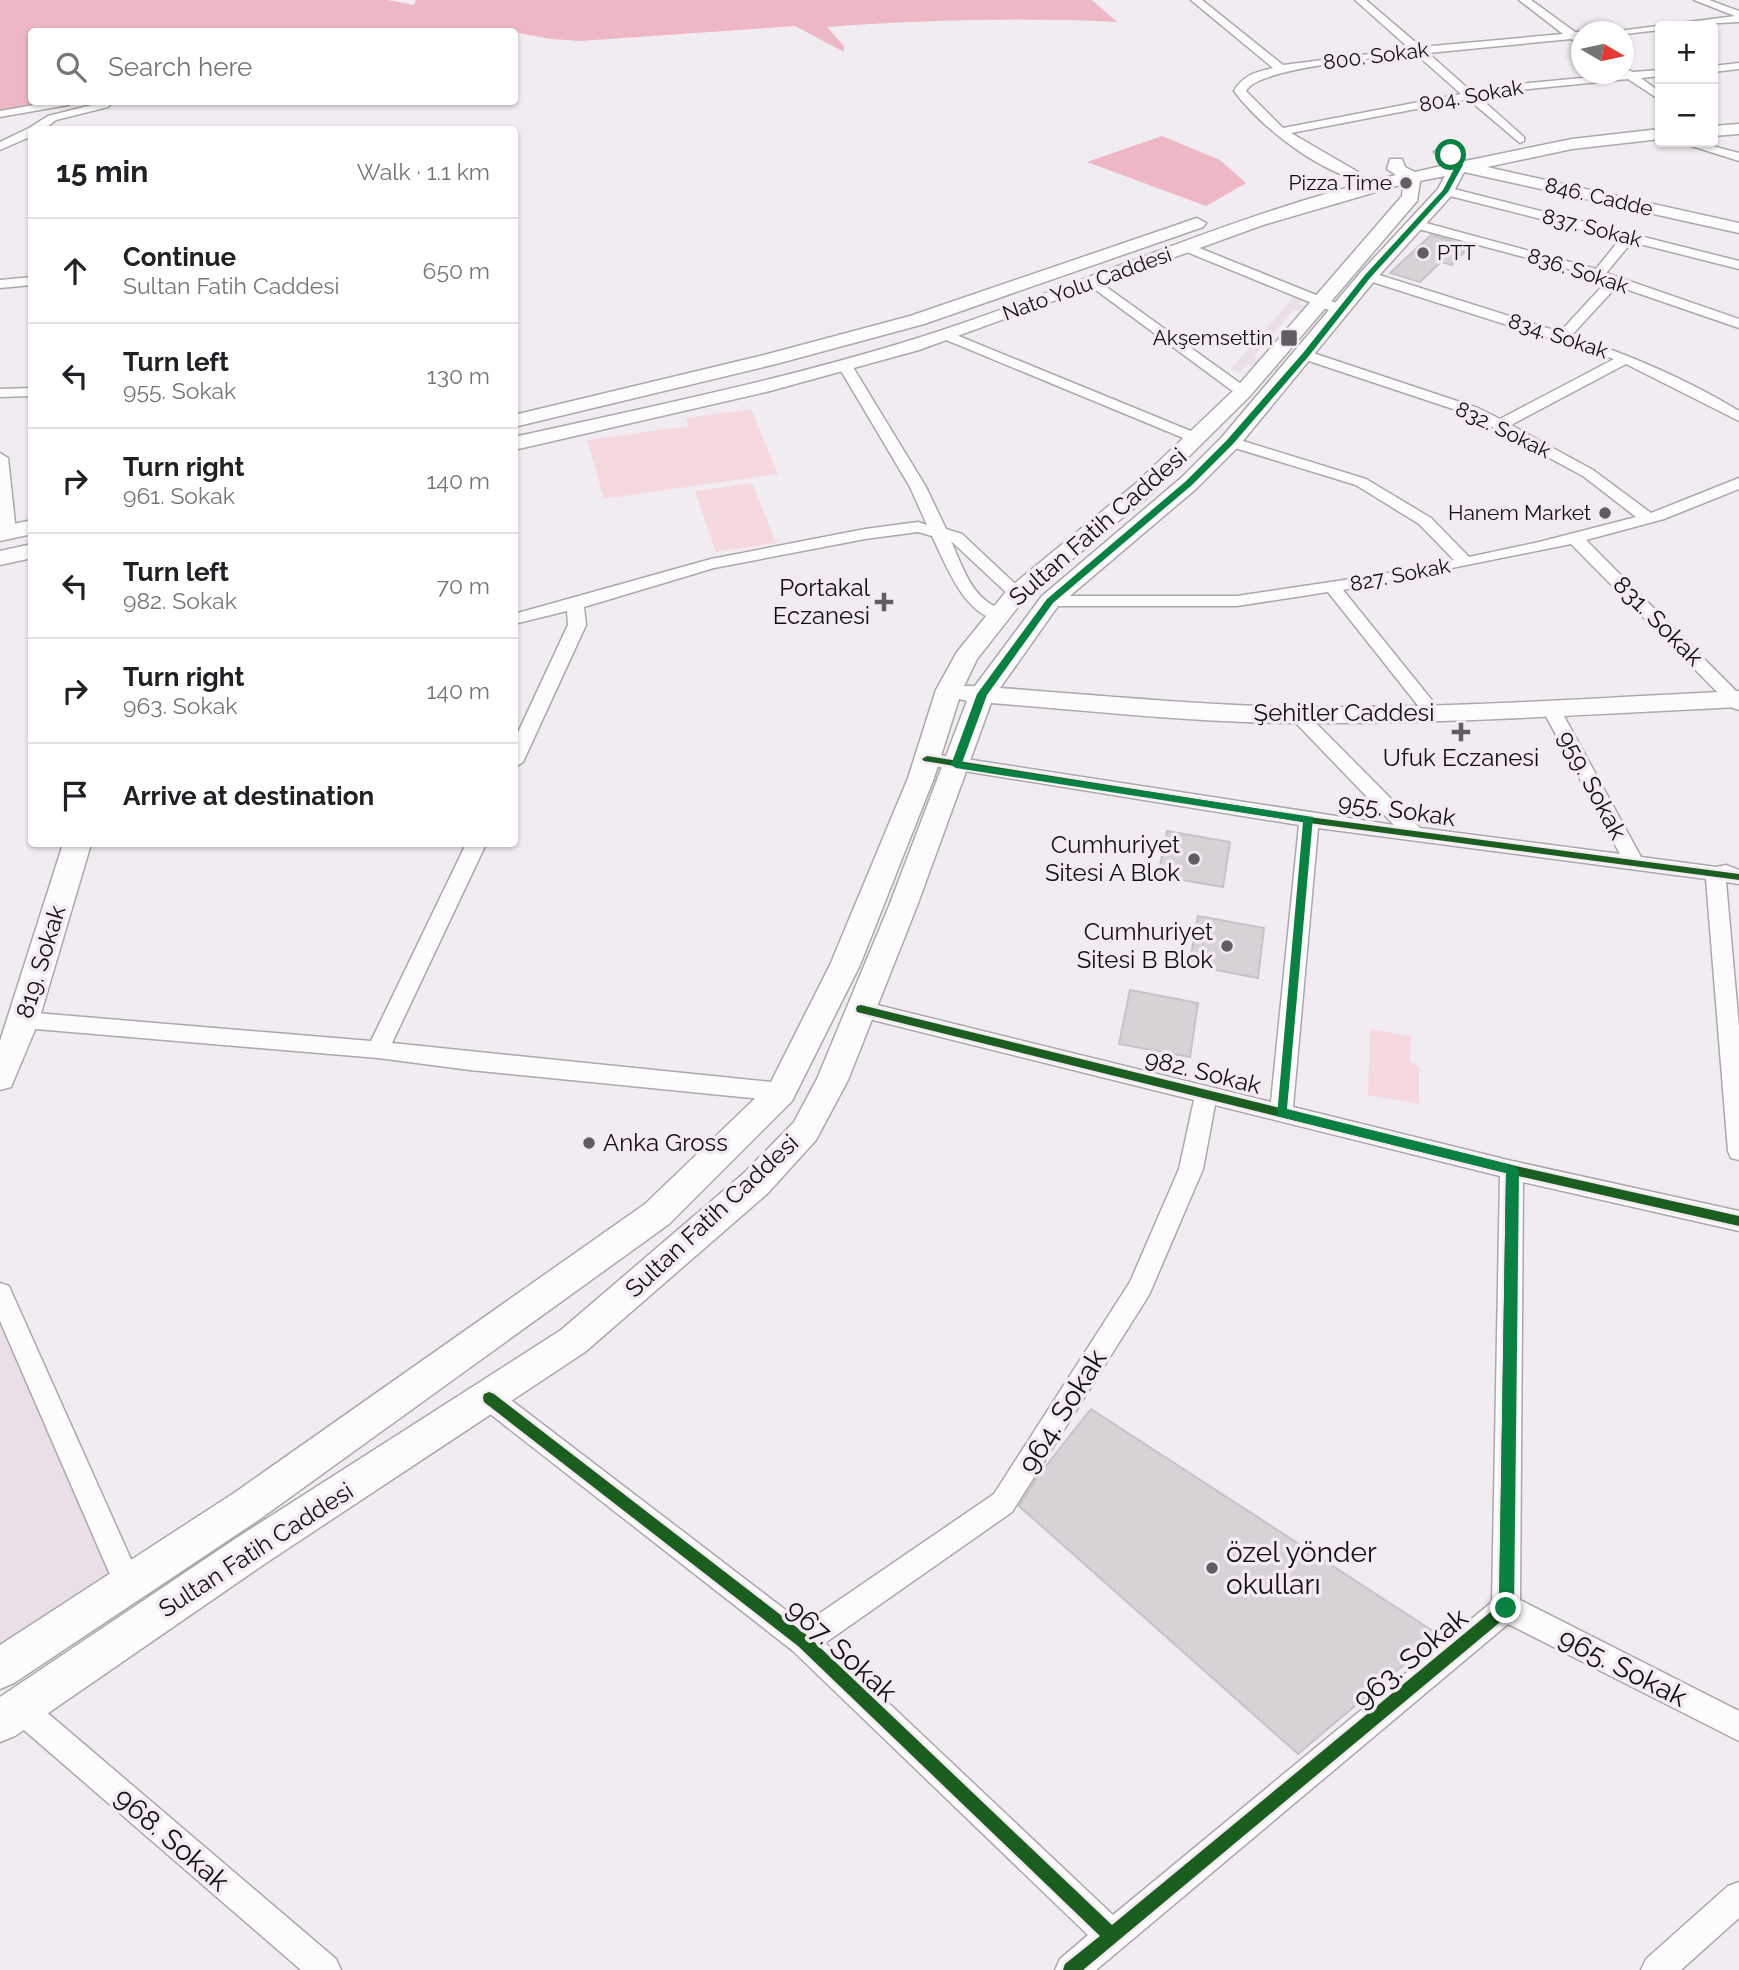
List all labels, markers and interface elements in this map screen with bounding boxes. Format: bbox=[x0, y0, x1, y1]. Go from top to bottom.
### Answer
north arrow bbox=[1571, 21, 1634, 84]
map controls bbox=[1655, 21, 1718, 147]
button: + bbox=[1655, 21, 1718, 84]
search box bbox=[28, 28, 518, 105]
street label: 800. Sokak bbox=[1322, 37, 1430, 74]
icon: search bbox=[52, 48, 90, 86]
text: Search here bbox=[108, 52, 252, 82]
street label: 804. Sokak bbox=[1417, 74, 1525, 117]
button: − bbox=[1655, 84, 1718, 147]
route start bbox=[1435, 139, 1466, 170]
text: 15 min bbox=[56, 154, 148, 189]
text: Walk · 1.1 km bbox=[357, 158, 490, 185]
place label: Pizza Time bbox=[1289, 170, 1392, 195]
street label: 846. Cadde bbox=[1543, 172, 1656, 221]
marker: Pizza Time bbox=[1398, 175, 1414, 191]
street label: 837. Sokak bbox=[1540, 203, 1644, 252]
place label: PTT bbox=[1437, 240, 1476, 265]
street label: Nato Yolu Caddesi bbox=[999, 241, 1175, 326]
text: Continue bbox=[123, 242, 236, 272]
street label: 836. Sokak bbox=[1525, 242, 1632, 299]
marker: PTT bbox=[1415, 245, 1431, 261]
icon: ahead bbox=[56, 252, 94, 290]
text: 650 m bbox=[423, 257, 490, 284]
text: Sultan Fatih Caddesi bbox=[123, 272, 339, 299]
street label: 834. Sokak bbox=[1505, 308, 1611, 363]
place label: Akşemsettin bbox=[1153, 325, 1273, 350]
marker: Akşemsettin bbox=[1279, 328, 1299, 348]
text: Turn left bbox=[123, 347, 229, 377]
icon: left bbox=[56, 357, 94, 395]
text: 130 m bbox=[427, 362, 490, 389]
text: 955. Sokak bbox=[123, 377, 236, 404]
street label: 832. Sokak bbox=[1452, 396, 1555, 463]
street label: Sultan Fatih Caddesi bbox=[1003, 442, 1192, 612]
text: Turn right bbox=[123, 452, 244, 482]
icon: right bbox=[56, 462, 94, 500]
text: 140 m bbox=[427, 467, 490, 494]
text: 961. Sokak bbox=[123, 482, 235, 509]
place label: Hanem Market bbox=[1448, 500, 1591, 525]
marker: Hanem Market bbox=[1597, 505, 1613, 521]
street label: 827. Sokak bbox=[1348, 553, 1452, 596]
text: Turn left bbox=[123, 557, 229, 587]
icon: left bbox=[56, 567, 94, 605]
street label: 831. Sokak bbox=[1607, 570, 1710, 672]
text: 70 m bbox=[437, 572, 490, 599]
place label: Portakal Eczanesi bbox=[773, 573, 870, 630]
text: 982. Sokak bbox=[123, 587, 237, 614]
marker: Portakal Eczanesi bbox=[876, 594, 892, 610]
text: Turn right bbox=[123, 662, 244, 692]
icon: right bbox=[56, 672, 94, 710]
text: 140 m bbox=[427, 677, 490, 704]
text: 963. Sokak bbox=[123, 692, 237, 719]
street label: Şehitler Caddesi bbox=[1254, 698, 1434, 727]
marker: Ufuk Eczanesi bbox=[1453, 724, 1469, 740]
street label: 959. Sokak bbox=[1552, 725, 1633, 844]
place label: Ufuk Eczanesi bbox=[1383, 743, 1539, 772]
icon: arrive bbox=[56, 777, 94, 815]
text: Arrive at destination bbox=[123, 781, 374, 811]
street label: 955. Sokak bbox=[1337, 787, 1458, 832]
place label: Cumhuriyet Sitesi A Blok bbox=[1045, 830, 1180, 887]
marker: Cumhuriyet Sitesi A Blok bbox=[1186, 851, 1202, 867]
street label: 819. Sokak bbox=[10, 902, 72, 1022]
place label: Cumhuriyet Sitesi B Blok bbox=[1077, 917, 1213, 974]
marker: Cumhuriyet Sitesi B Blok bbox=[1219, 938, 1235, 954]
street label: 982. Sokak bbox=[1142, 1043, 1265, 1100]
place label: Anka Gross bbox=[603, 1128, 728, 1157]
street label: Sultan Fatih Caddesi bbox=[619, 1128, 804, 1303]
marker: Anka Gross bbox=[581, 1135, 597, 1151]
street label: 964. Sokak bbox=[1011, 1343, 1113, 1479]
street label: Sultan Fatih Caddesi bbox=[153, 1476, 358, 1623]
place label: özel yönder okulları bbox=[1226, 1536, 1377, 1601]
marker: özel yönder okulları bbox=[1204, 1560, 1220, 1576]
street label: 967. Sokak bbox=[780, 1592, 904, 1709]
route end bbox=[1490, 1592, 1521, 1623]
street label: 963. Sokak bbox=[1346, 1601, 1474, 1716]
street label: 965. Sokak bbox=[1553, 1621, 1693, 1714]
street label: 968. Sokak bbox=[108, 1781, 236, 1898]

